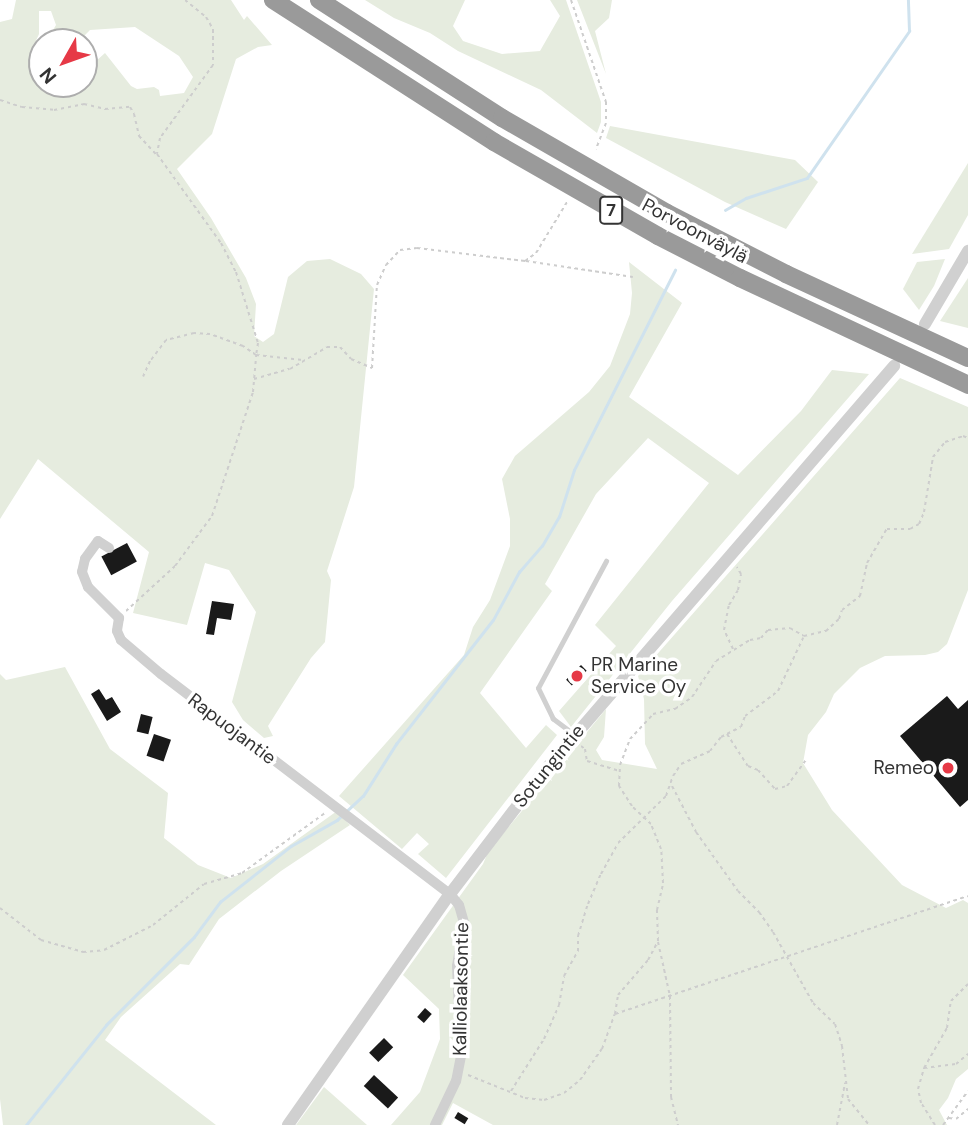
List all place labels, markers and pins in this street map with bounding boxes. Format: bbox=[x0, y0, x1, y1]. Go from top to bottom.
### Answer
place label: PR Marine Service Oy bbox=[591, 654, 686, 698]
marker: PR Marine Service Oy bbox=[569, 668, 585, 684]
place label: Remeo bbox=[874, 757, 934, 779]
marker: Remeo bbox=[940, 760, 956, 776]

